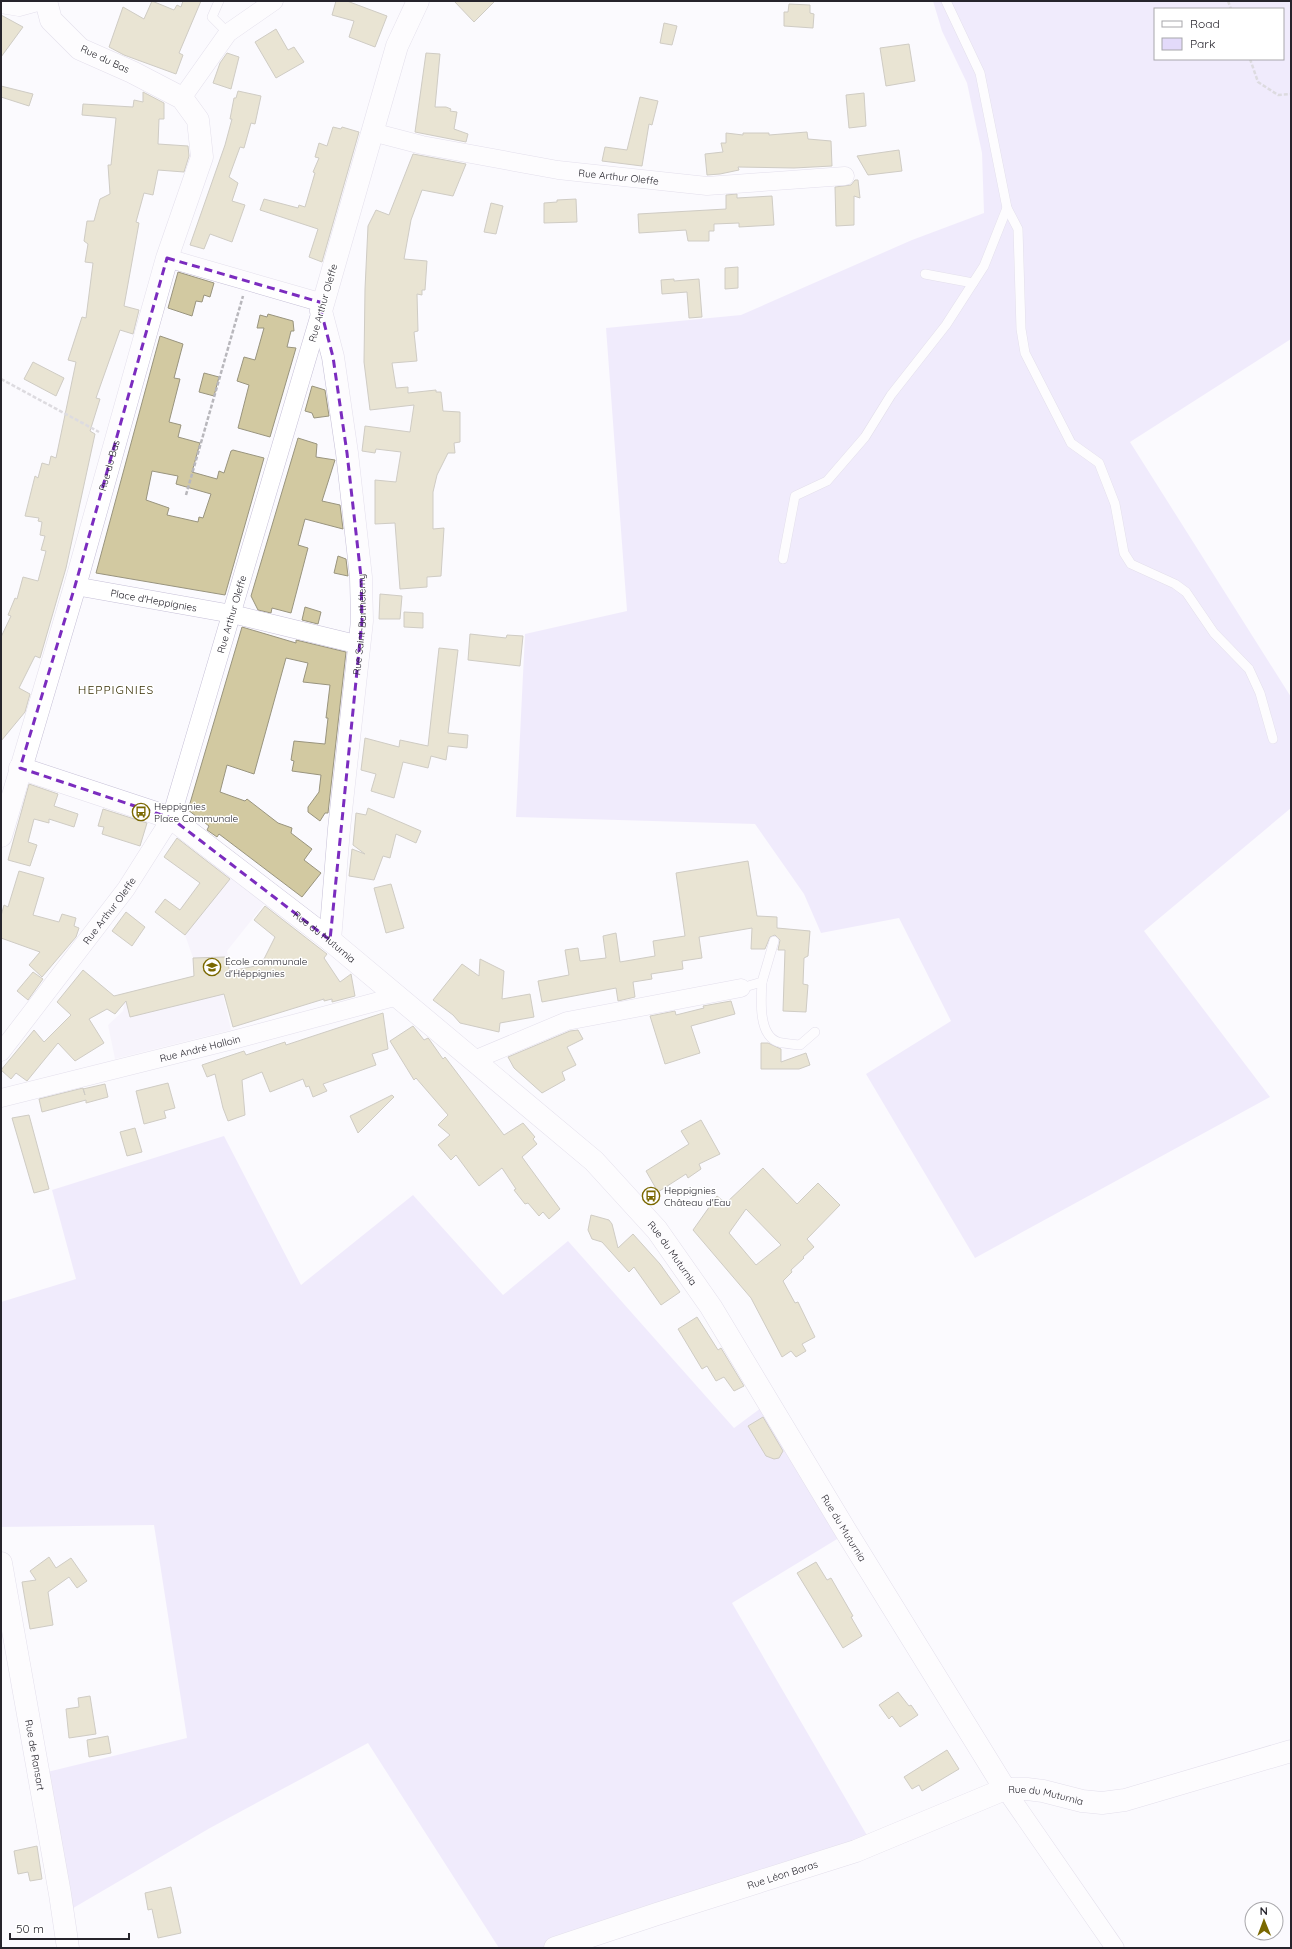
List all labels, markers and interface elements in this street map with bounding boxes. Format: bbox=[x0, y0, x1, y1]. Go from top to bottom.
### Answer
legend bbox=[1154, 8, 1284, 60]
text: Road bbox=[1190, 16, 1220, 31]
text: Park bbox=[1190, 36, 1215, 51]
street label: Rue du Bas bbox=[78, 42, 132, 76]
street label: Rue Arthur Oleffe bbox=[578, 166, 660, 187]
street label: Rue Arthur Oleffe bbox=[306, 262, 340, 344]
street label: Rue du Bas bbox=[95, 438, 122, 492]
street label: Rue Arthur Oleffe bbox=[214, 573, 249, 655]
street label: Rue Saint-Barthélemy bbox=[350, 573, 369, 676]
street label: Place d'Heppignies bbox=[110, 586, 198, 614]
district label: HEPPIGNIES bbox=[78, 682, 154, 697]
place label: Heppignies Place Communale bbox=[154, 800, 238, 825]
bus stop icon: Heppignies Place Communale bbox=[131, 802, 151, 822]
street label: Rue Arthur Oleffe bbox=[80, 874, 139, 947]
street label: Rue du Muturnia bbox=[291, 908, 358, 965]
place label: École communale d'Héppignies bbox=[225, 955, 308, 980]
school or university icon: École communale d'Héppignies bbox=[202, 957, 222, 977]
street label: Rue André Halloin bbox=[158, 1032, 242, 1065]
place label: Heppignies Château d'Eau bbox=[664, 1184, 731, 1209]
bus stop icon: Heppignies Château d'Eau bbox=[641, 1186, 661, 1206]
street label: Rue du Muturnia bbox=[645, 1218, 700, 1288]
street label: Rue du Muturnia bbox=[819, 1492, 869, 1564]
street label: Rue de Ransart bbox=[23, 1718, 48, 1792]
street label: Rue du Muturnia bbox=[1008, 1782, 1085, 1808]
street label: Rue Léon Baras bbox=[745, 1857, 820, 1892]
north arrow bbox=[1244, 1901, 1284, 1941]
text: N bbox=[1260, 1904, 1268, 1918]
scale bar bbox=[10, 1915, 129, 1941]
text: 50 m bbox=[16, 1921, 44, 1936]

